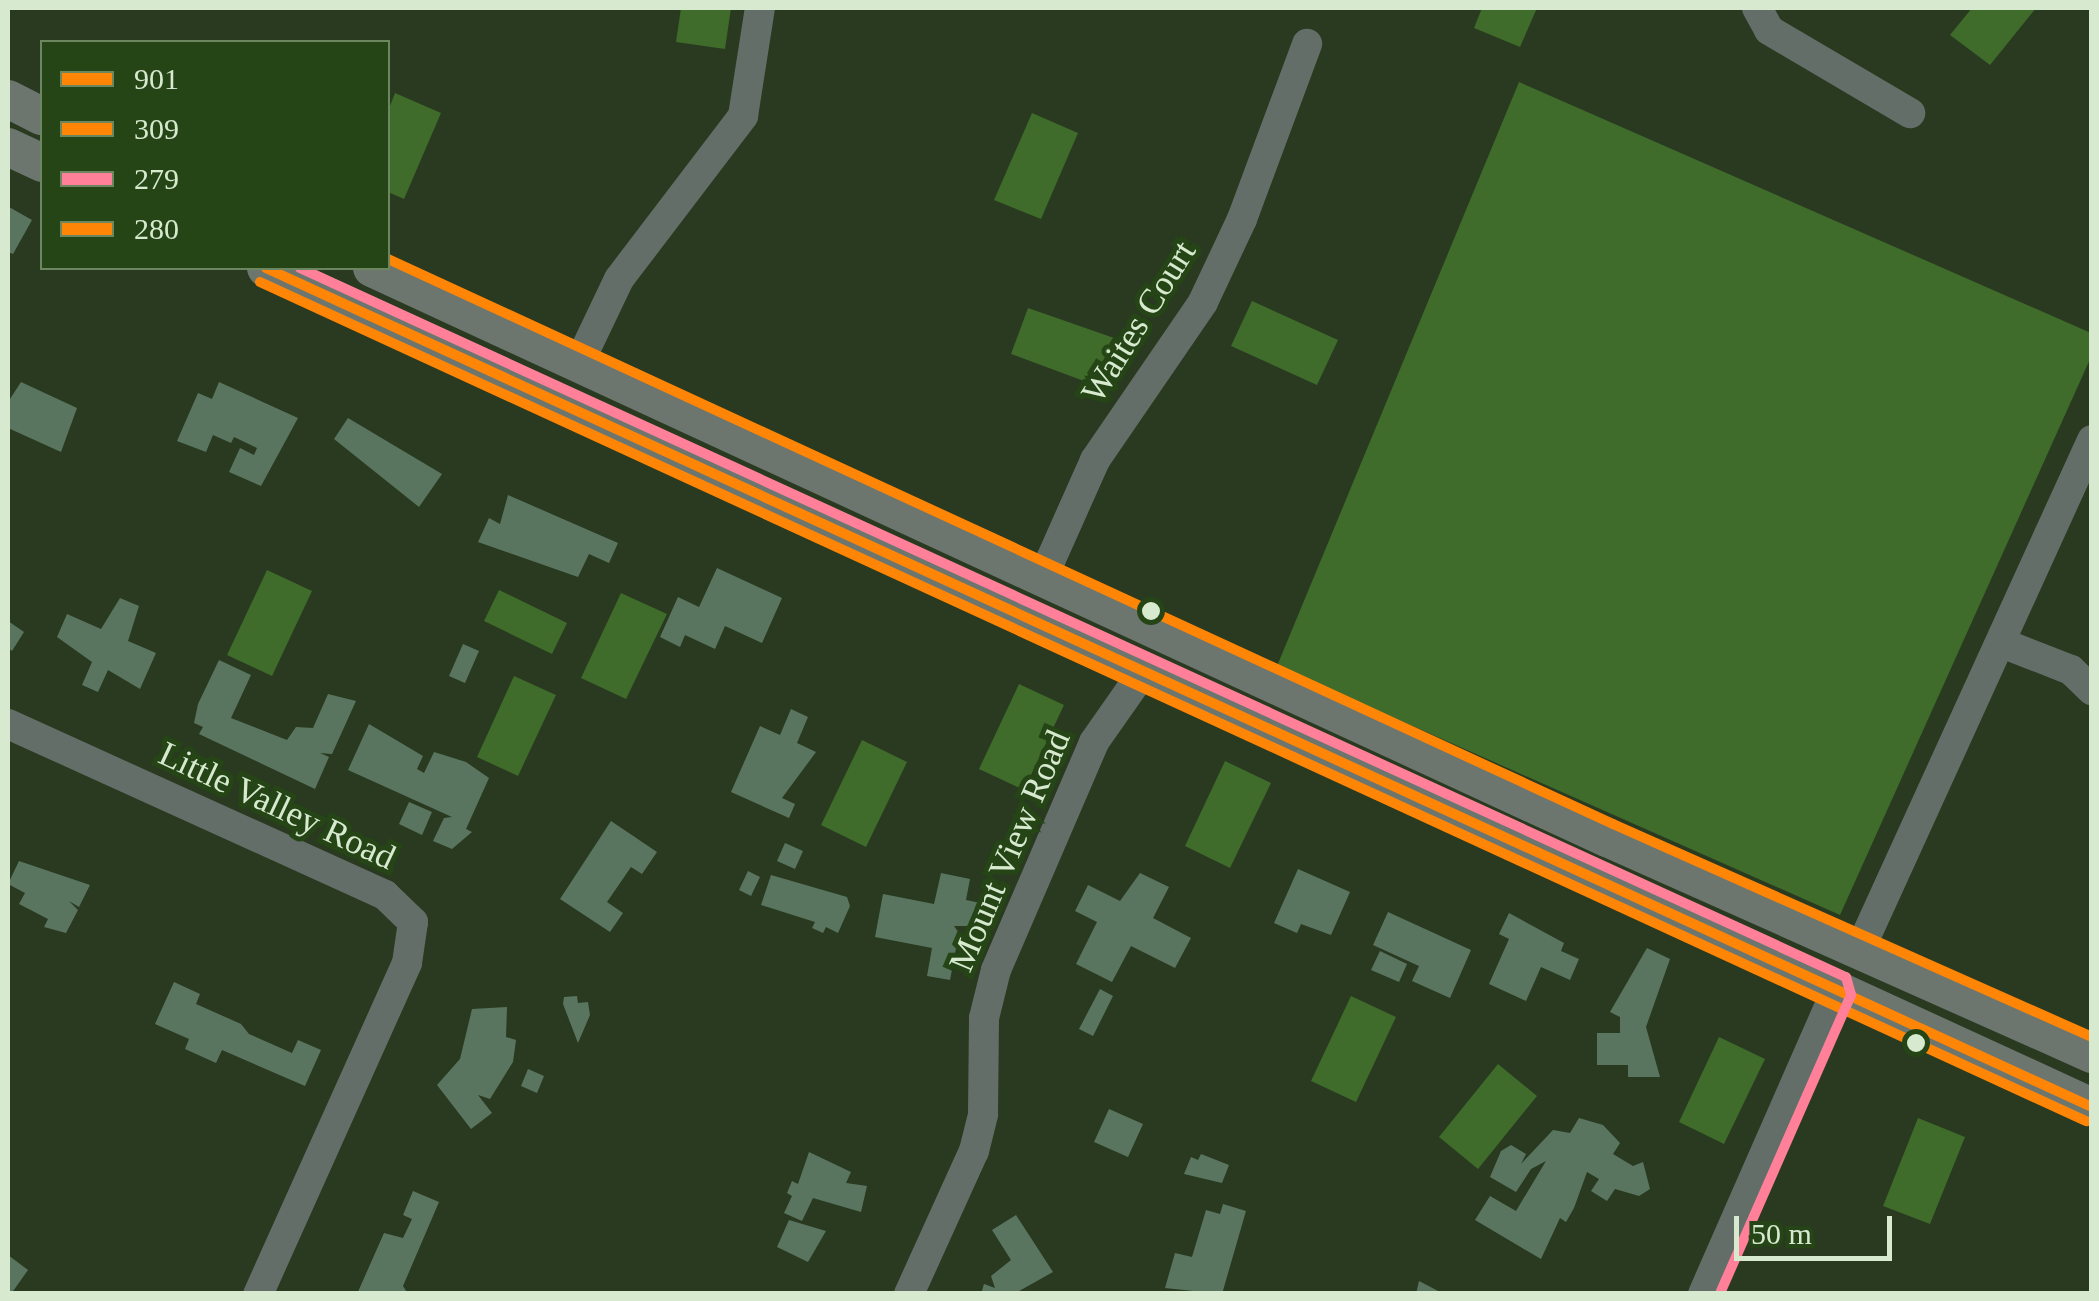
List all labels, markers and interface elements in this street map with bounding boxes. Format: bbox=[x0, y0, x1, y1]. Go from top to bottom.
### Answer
legend bbox=[40, 40, 390, 270]
text: 901 bbox=[134, 62, 179, 95]
text: 309 bbox=[134, 112, 179, 145]
text: 279 bbox=[134, 162, 179, 195]
text: 280 bbox=[134, 212, 179, 245]
street label: Waites Court bbox=[1073, 233, 1205, 411]
unlabelled marker bbox=[1141, 601, 1161, 621]
street label: Mount View Road bbox=[940, 724, 1080, 978]
street label: Little Valley Road bbox=[152, 733, 402, 879]
unlabelled marker bbox=[1906, 1033, 1926, 1053]
scale bar bbox=[1739, 1196, 1896, 1258]
text: 50 m bbox=[1751, 1217, 1812, 1250]

